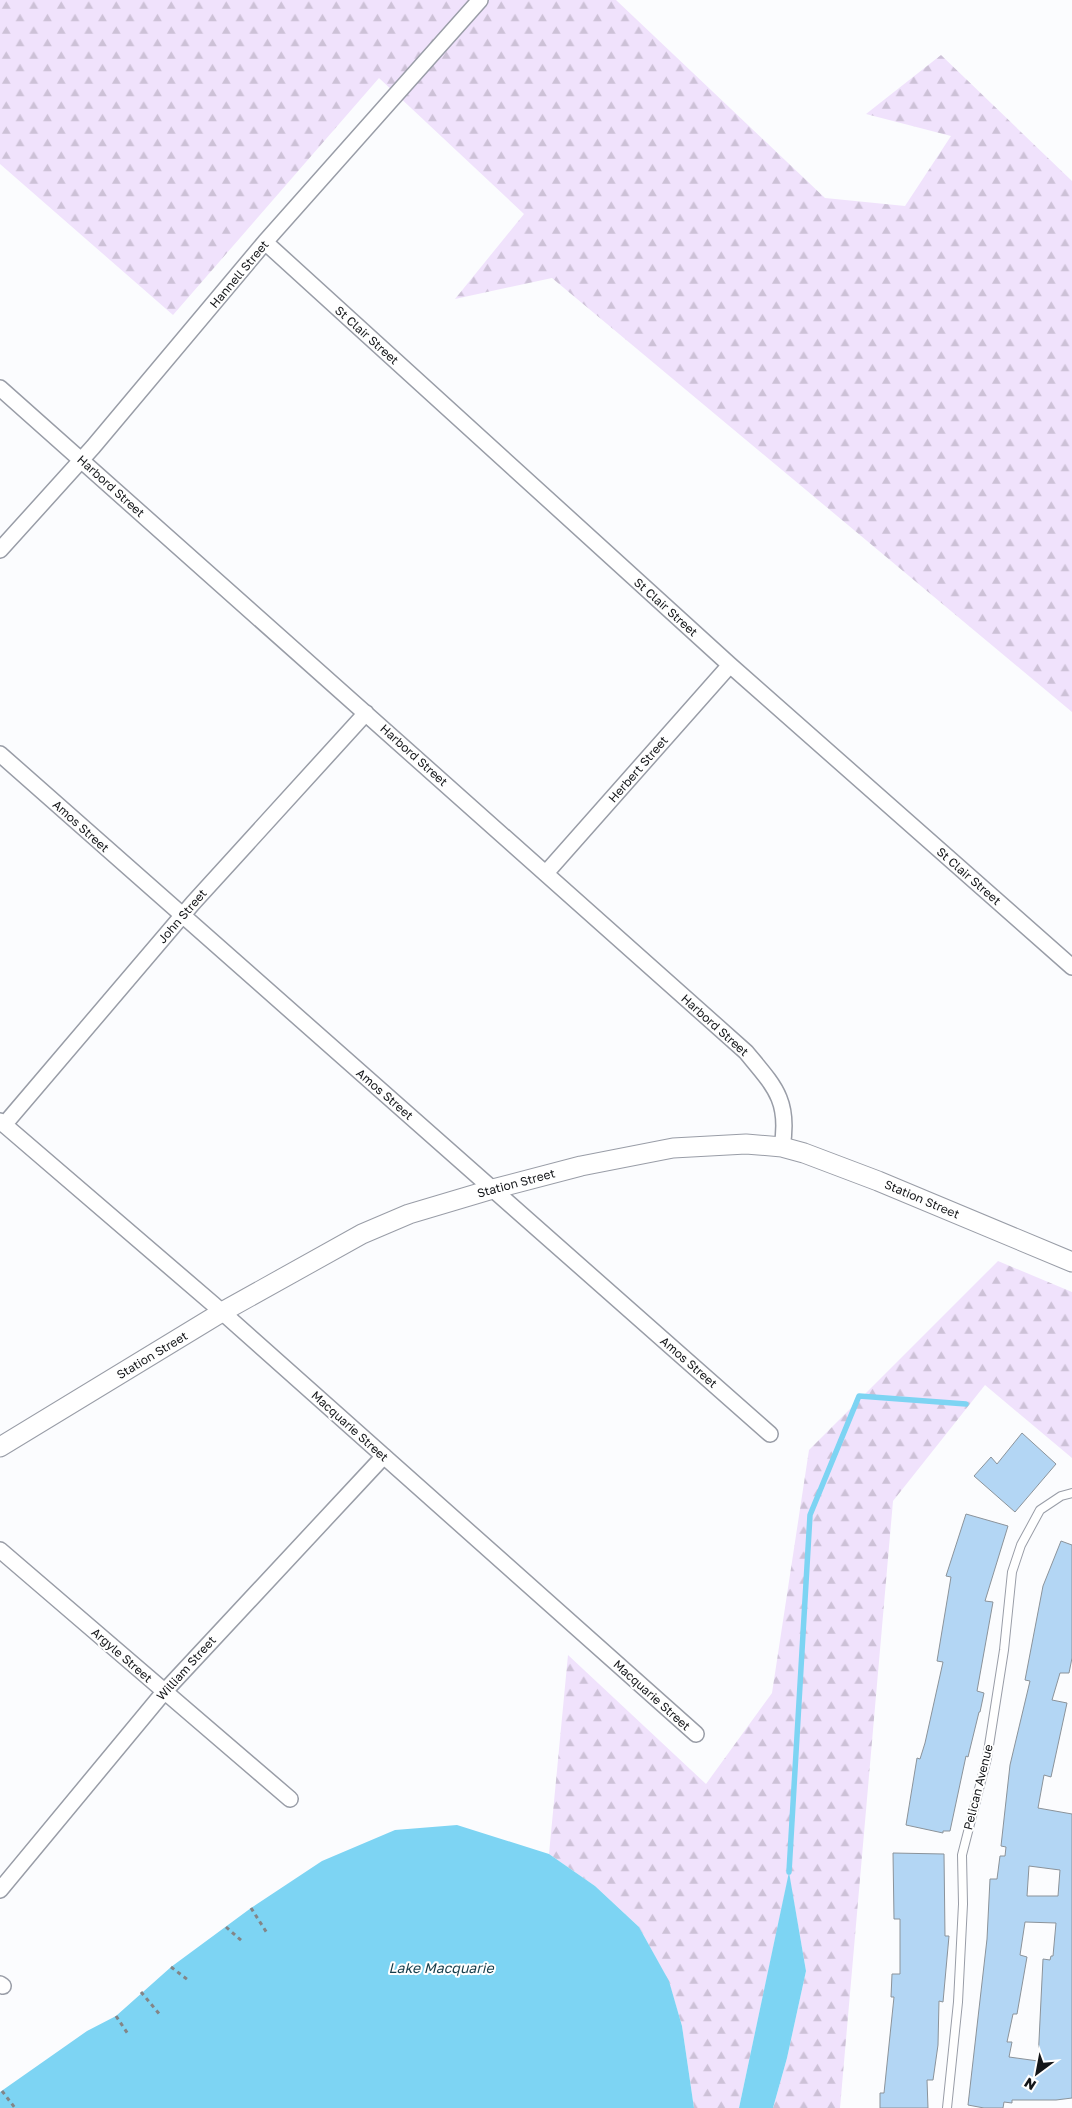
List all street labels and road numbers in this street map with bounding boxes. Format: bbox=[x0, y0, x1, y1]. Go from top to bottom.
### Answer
street label: Hannell Street bbox=[206, 237, 272, 311]
street label: St Clair Street bbox=[332, 303, 402, 368]
street label: Harbord Street bbox=[74, 452, 148, 520]
street label: St Clair Street bbox=[631, 575, 701, 640]
street label: Harbord Street bbox=[377, 721, 451, 789]
street label: Herbert Street bbox=[605, 732, 671, 805]
street label: Amos Street bbox=[50, 797, 112, 855]
street label: St Clair Street bbox=[934, 844, 1004, 908]
street label: John Street bbox=[154, 886, 210, 946]
street label: Harbord Street bbox=[678, 991, 752, 1059]
street label: Amos Street bbox=[353, 1065, 417, 1123]
street label: Station Street bbox=[475, 1165, 557, 1201]
street label: Station Street bbox=[882, 1176, 962, 1222]
street label: Station Street bbox=[114, 1328, 190, 1382]
street label: Amos Street bbox=[657, 1333, 721, 1391]
street label: Macquarie Street bbox=[308, 1387, 392, 1465]
street label: Argyle Street bbox=[88, 1624, 156, 1686]
street label: William Street bbox=[153, 1633, 219, 1703]
street label: Macquarie Street bbox=[610, 1656, 694, 1734]
street label: Pelican Avenue bbox=[960, 1743, 996, 1831]

